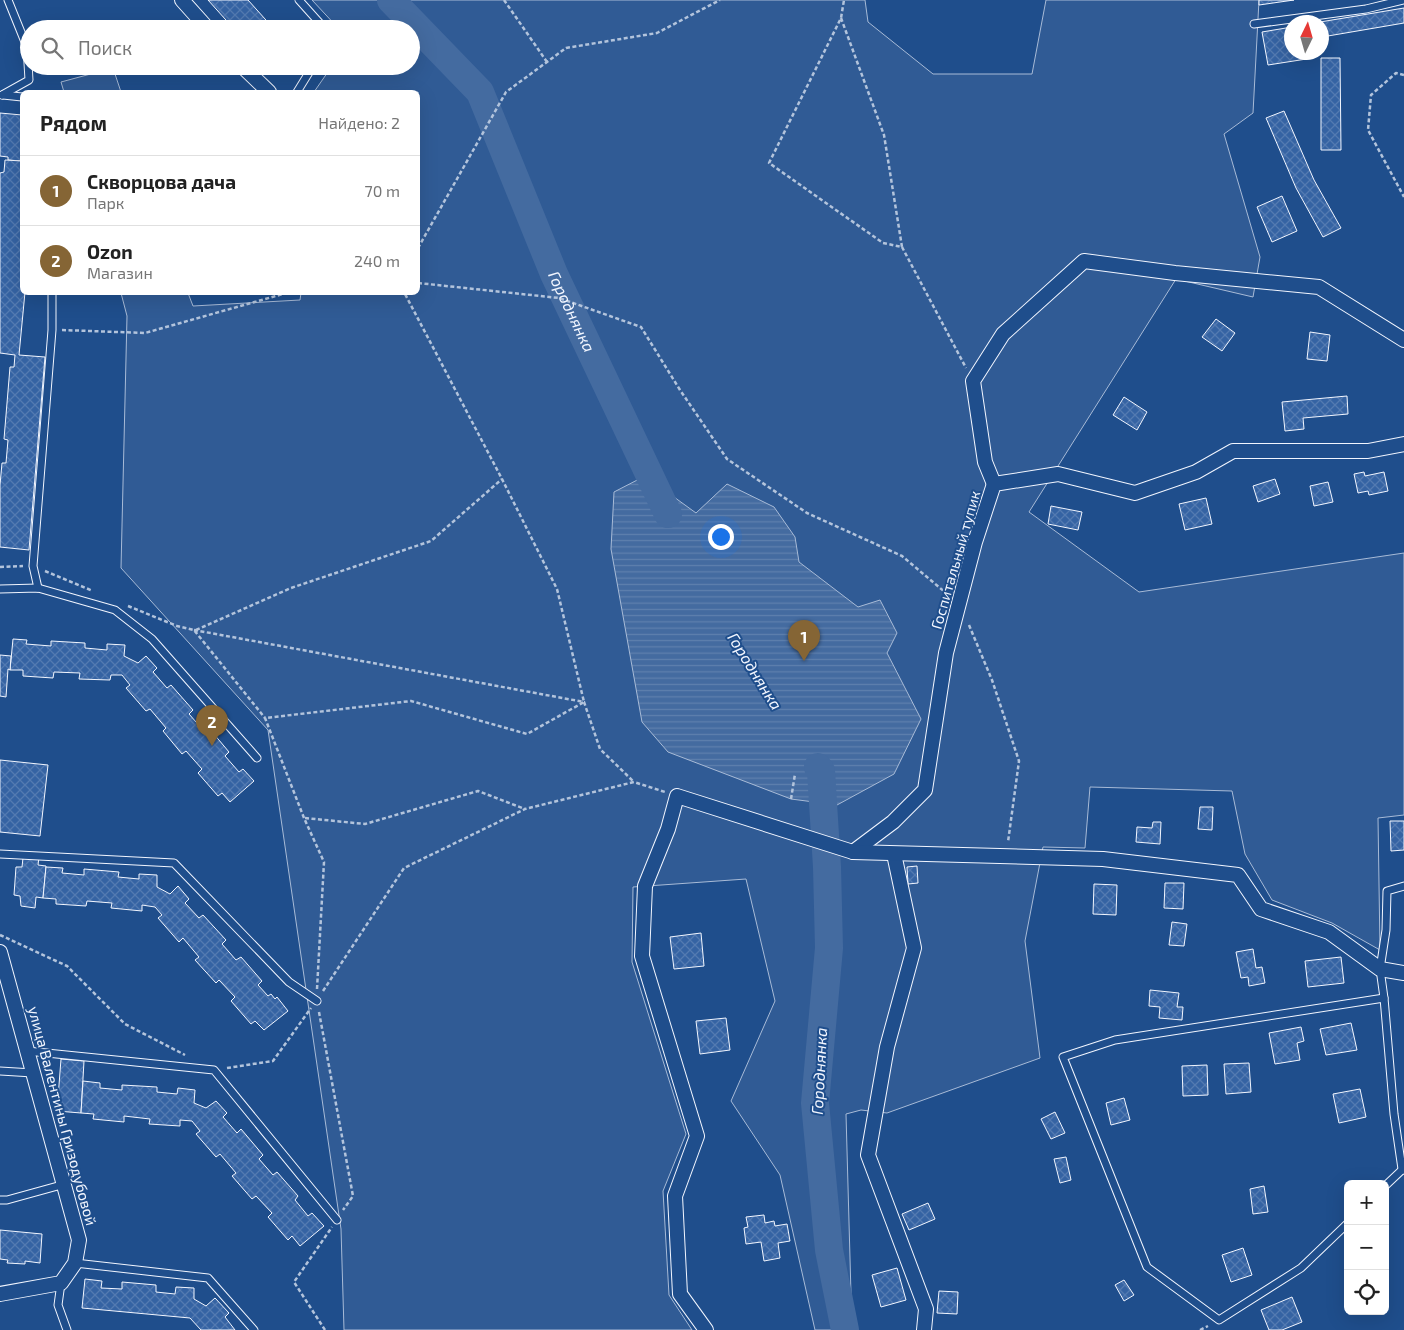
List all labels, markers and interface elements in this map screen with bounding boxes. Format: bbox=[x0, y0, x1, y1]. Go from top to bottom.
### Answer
north arrow bbox=[1284, 15, 1329, 60]
search box bbox=[20, 20, 420, 75]
icon: search bbox=[38, 34, 66, 62]
text: Поиск bbox=[78, 36, 132, 59]
text: Рядом bbox=[40, 110, 107, 135]
text: Найдено: 2 bbox=[318, 113, 400, 132]
text: Скворцова дача bbox=[87, 170, 236, 193]
text: 1 bbox=[53, 181, 59, 200]
text: 70 m bbox=[365, 181, 400, 200]
text: Парк bbox=[87, 193, 124, 212]
text: Ozon bbox=[87, 240, 133, 263]
text: 2 bbox=[51, 251, 61, 270]
text: 240 m bbox=[354, 251, 400, 270]
text: Магазин bbox=[87, 263, 153, 282]
water label: Городнянка bbox=[545, 268, 600, 355]
street label: Госпитальный тупик bbox=[927, 488, 984, 631]
your location bbox=[708, 524, 734, 550]
pin: 1 bbox=[788, 620, 820, 661]
water label: Городнянка bbox=[724, 629, 787, 713]
pin: 2 bbox=[196, 705, 228, 746]
street label: улица Валентины Гризодубовой bbox=[24, 1004, 101, 1228]
water label: Городнянка bbox=[807, 1027, 830, 1115]
map controls bbox=[1344, 1180, 1389, 1315]
button: + bbox=[1344, 1180, 1389, 1225]
button: − bbox=[1344, 1225, 1389, 1270]
button: locate bbox=[1344, 1270, 1389, 1315]

